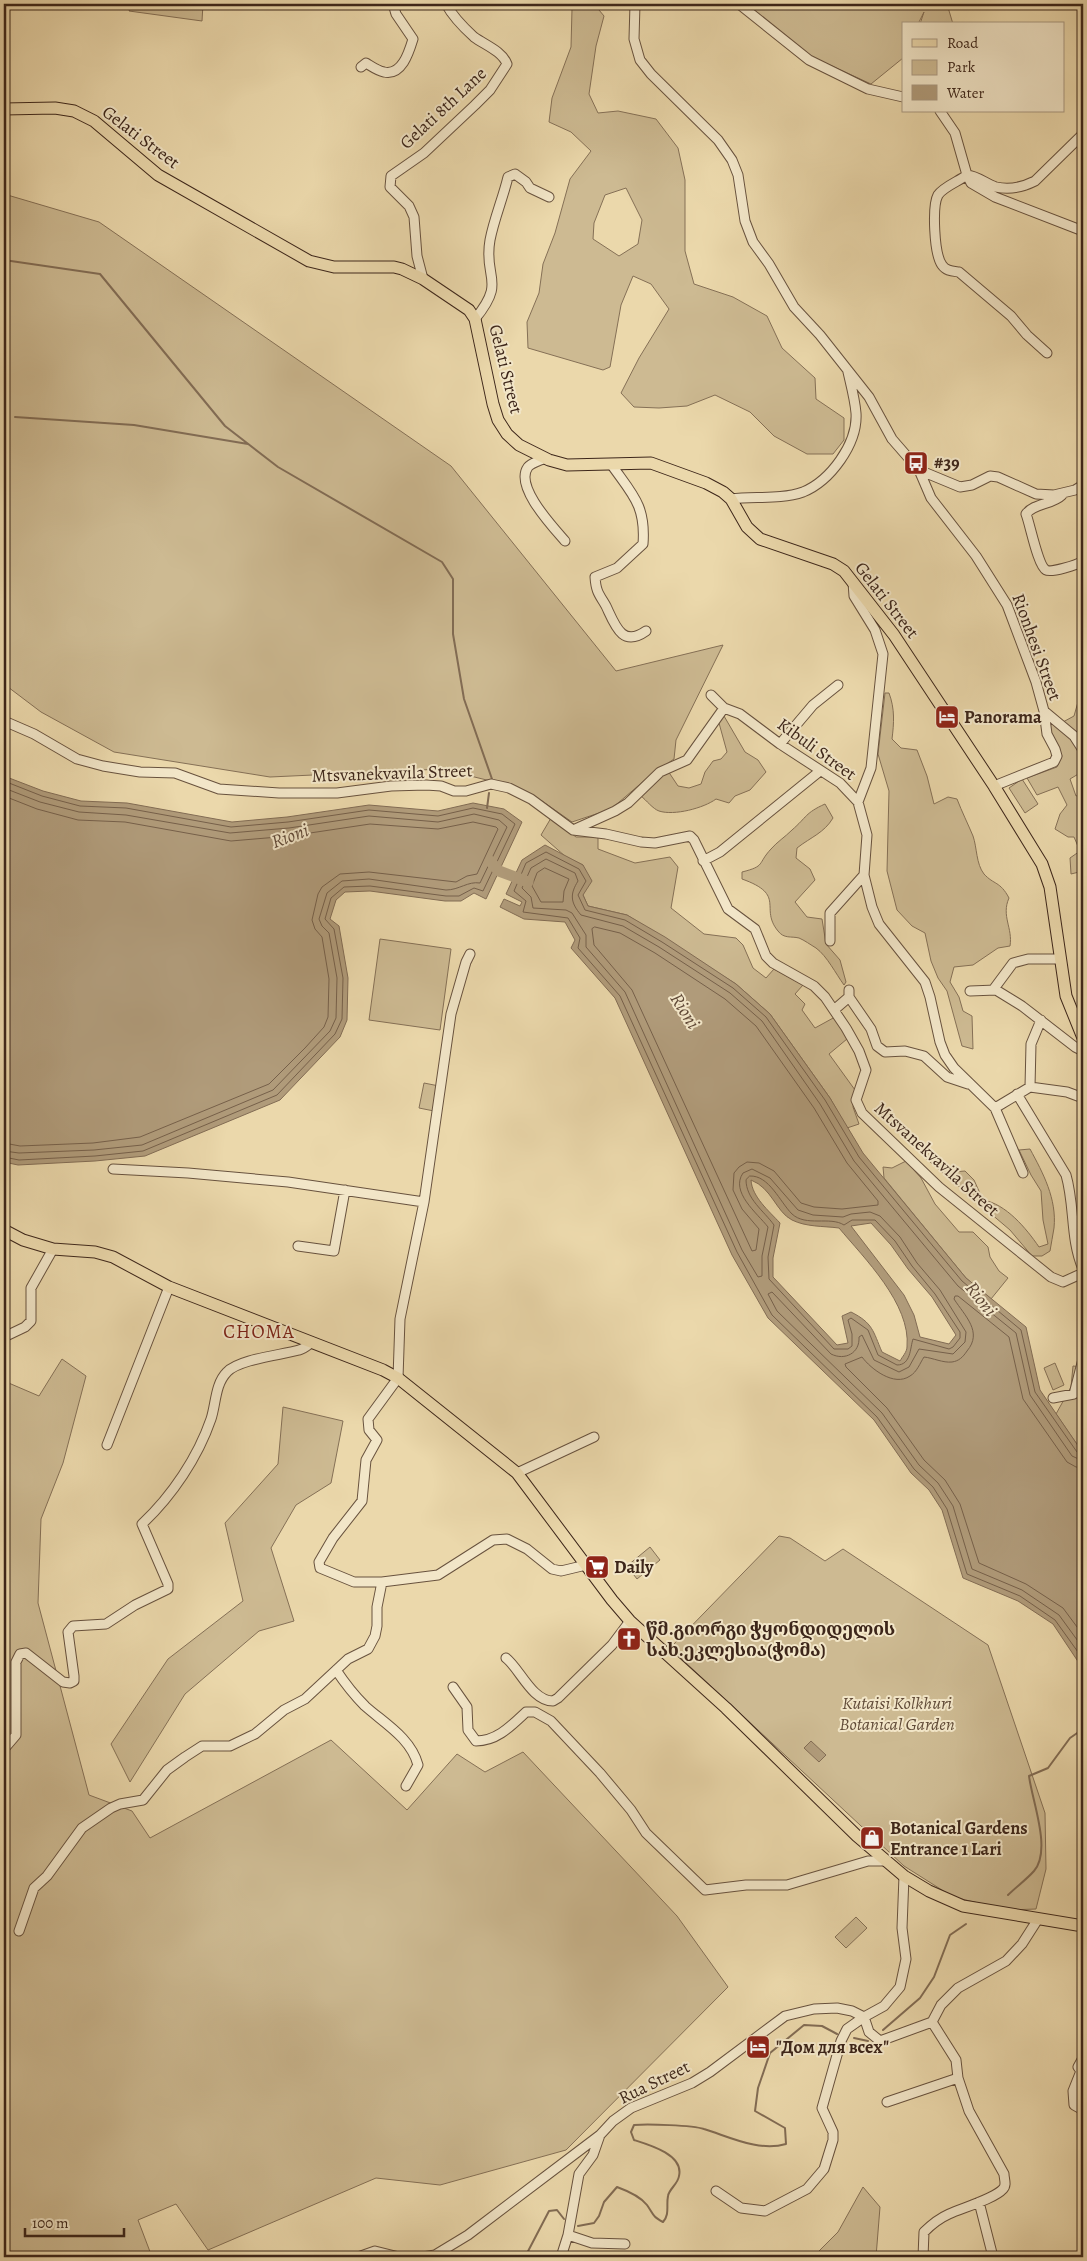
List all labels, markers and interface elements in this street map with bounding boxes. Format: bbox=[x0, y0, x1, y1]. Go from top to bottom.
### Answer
legend bbox=[902, 22, 1064, 112]
text: Road bbox=[947, 33, 979, 53]
text: Park bbox=[947, 57, 976, 77]
street label: Gelati 8th Lane bbox=[394, 62, 492, 154]
text: Water bbox=[946, 83, 984, 103]
street label: Gelati Street bbox=[97, 100, 185, 174]
street label: Gelati Street bbox=[483, 322, 529, 416]
bus stop icon: #39 bbox=[903, 450, 929, 476]
place label: #39 bbox=[934, 451, 960, 475]
street label: Gelati Street bbox=[849, 557, 925, 643]
street label: Rionhesi Street bbox=[1006, 590, 1068, 704]
hotel icon: Panorama bbox=[934, 704, 960, 730]
place label: Panorama bbox=[964, 705, 1042, 729]
street label: Kibuli Street bbox=[773, 712, 862, 786]
street label: Mtsvanekvavila Street bbox=[311, 758, 473, 788]
water label: Rioni bbox=[268, 817, 312, 855]
water label: Rioni bbox=[664, 988, 706, 1034]
street label: Mtsvanekvavila Street bbox=[869, 1096, 1005, 1222]
water label: Rioni bbox=[959, 1276, 1003, 1322]
district label: CHOMA bbox=[223, 1319, 295, 1345]
supermarket icon: Daily bbox=[584, 1554, 610, 1580]
place label: Daily bbox=[614, 1555, 654, 1579]
place label: წმ.გიორგი ჭყონდიდელის სახ.ეკლესია(ჭომა) bbox=[646, 1617, 895, 1662]
church icon: წმ.გიორგი ჭყონდიდელის სახ.ეკლესია(ჭომა) bbox=[616, 1626, 642, 1652]
park label: Kutaisi Kolkhuri Botanical Garden bbox=[839, 1691, 955, 1736]
place label: Botanical Gardens Entrance 1 Lari bbox=[890, 1816, 1028, 1861]
shop icon: Botanical Gardens Entrance 1 Lari bbox=[859, 1825, 885, 1851]
hotel icon: "Дом для всех" bbox=[745, 2034, 771, 2060]
place label: "Дом для всех" bbox=[776, 2035, 889, 2059]
street label: Rua Street bbox=[614, 2054, 694, 2110]
scale bar bbox=[25, 2206, 124, 2238]
text: 100 m bbox=[32, 2213, 69, 2233]

